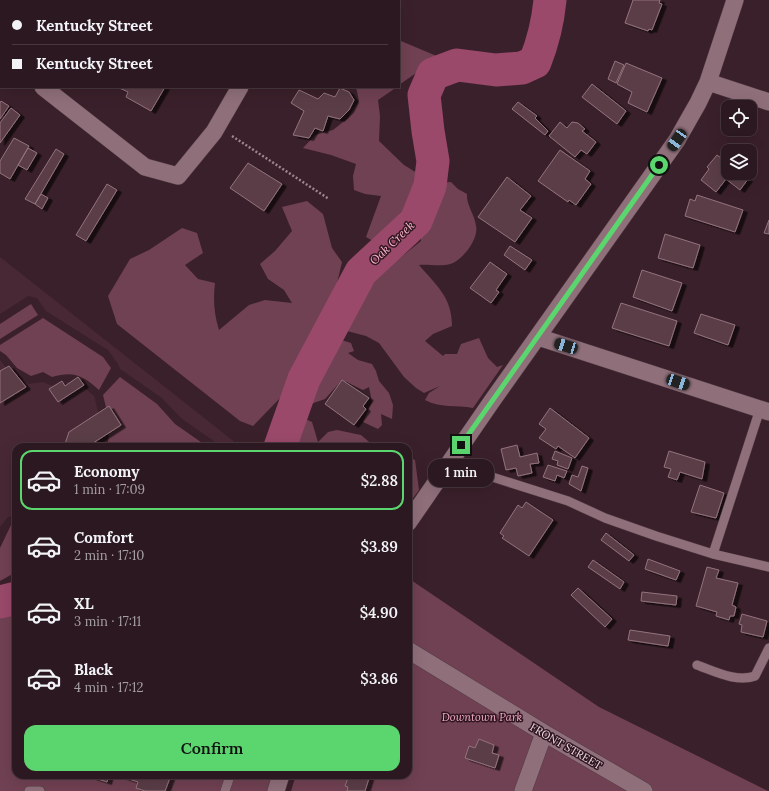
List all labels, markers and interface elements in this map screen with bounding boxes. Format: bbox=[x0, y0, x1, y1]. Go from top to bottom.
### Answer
text: Kentucky Street bbox=[36, 16, 153, 35]
text: Kentucky Street bbox=[36, 54, 153, 73]
map controls bbox=[721, 100, 757, 180]
button: locate bbox=[721, 100, 757, 136]
car bbox=[665, 127, 689, 153]
button: layers bbox=[721, 144, 757, 180]
route start bbox=[650, 156, 668, 174]
water label: Oak Creek bbox=[366, 218, 417, 268]
car bbox=[553, 337, 579, 355]
car bbox=[665, 372, 691, 392]
route end bbox=[452, 436, 470, 454]
callout: 1 min bbox=[428, 459, 494, 487]
icon: car bbox=[26, 462, 62, 498]
text: Economy bbox=[74, 462, 139, 481]
text: 1 min bbox=[445, 464, 477, 481]
text: $2.88 bbox=[361, 471, 398, 490]
text: 1 min · 17:09 bbox=[74, 481, 145, 498]
icon: car bbox=[26, 528, 62, 564]
text: Comfort bbox=[74, 528, 134, 547]
text: $3.89 bbox=[360, 537, 398, 556]
text: 2 min · 17:10 bbox=[74, 547, 144, 564]
icon: car bbox=[26, 594, 62, 630]
text: XL bbox=[74, 594, 94, 613]
text: $4.90 bbox=[360, 603, 398, 622]
text: 3 min · 17:11 bbox=[74, 613, 141, 630]
icon: car bbox=[26, 660, 62, 696]
text: Black bbox=[74, 660, 113, 679]
text: $3.86 bbox=[360, 669, 398, 688]
text: 4 min · 17:12 bbox=[74, 679, 143, 696]
park label: Downtown Park bbox=[442, 710, 523, 724]
street label: FRONT STREET bbox=[528, 720, 604, 772]
button: Confirm bbox=[24, 725, 400, 771]

